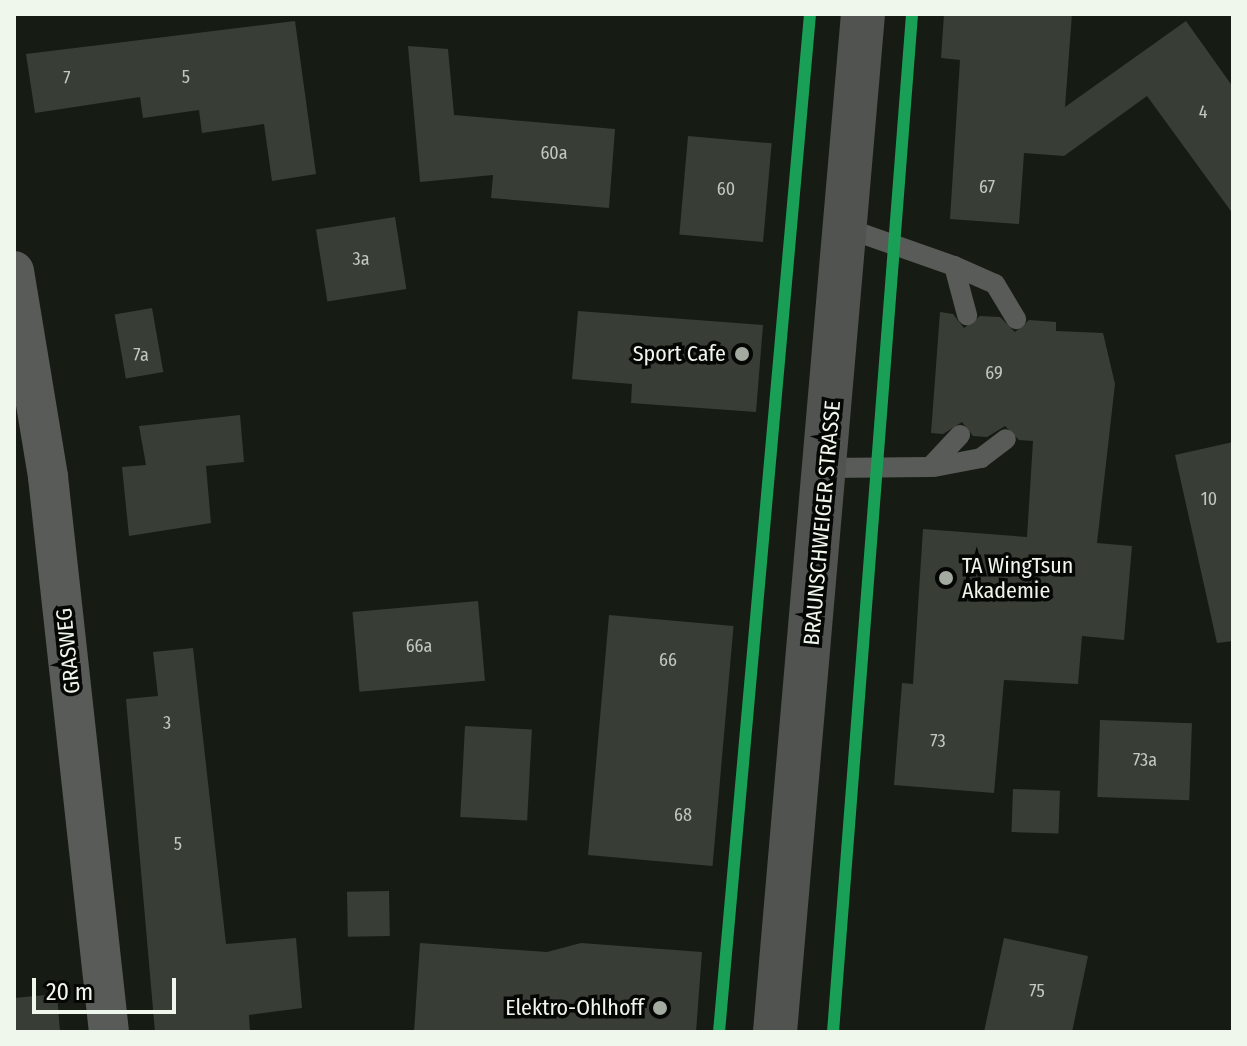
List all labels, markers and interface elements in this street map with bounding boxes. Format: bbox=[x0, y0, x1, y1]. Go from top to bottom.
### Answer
house number: 5 bbox=[182, 66, 190, 88]
house number: 7 bbox=[63, 67, 71, 89]
house number: 4 bbox=[1199, 101, 1207, 123]
house number: 60a bbox=[540, 142, 568, 164]
house number: 67 bbox=[979, 176, 995, 198]
house number: 60 bbox=[717, 178, 735, 200]
house number: 3a bbox=[353, 248, 369, 270]
place label: Sport Cafe bbox=[633, 341, 726, 367]
house number: 7a bbox=[133, 344, 149, 366]
marker: Sport Cafe bbox=[733, 345, 751, 363]
house number: 69 bbox=[985, 362, 1003, 384]
street label: BRAUNSCHWEIGER STRASSE bbox=[798, 399, 846, 647]
house number: 10 bbox=[1201, 488, 1217, 510]
place label: TA WingTsun Akademie bbox=[962, 552, 1073, 604]
marker: TA WingTsun Akademie bbox=[937, 569, 955, 587]
street label: GRASWEG bbox=[50, 607, 86, 695]
house number: 66a bbox=[406, 635, 432, 657]
house number: 66 bbox=[659, 649, 677, 671]
house number: 3 bbox=[163, 712, 171, 734]
house number: 73 bbox=[930, 730, 946, 752]
house number: 73a bbox=[1133, 749, 1157, 771]
house number: 68 bbox=[674, 804, 692, 826]
house number: 5 bbox=[174, 833, 182, 855]
scale bar bbox=[36, 962, 180, 1012]
text: 20 m bbox=[46, 978, 93, 1006]
house number: 75 bbox=[1029, 980, 1045, 1002]
place label: Elektro-Ohlhoff bbox=[505, 995, 644, 1021]
marker: Elektro-Ohlhoff bbox=[651, 999, 669, 1017]

